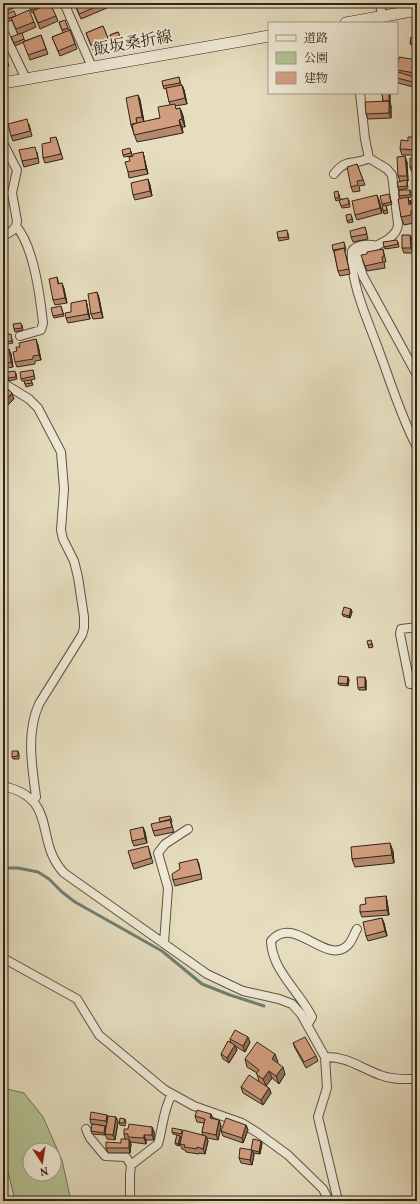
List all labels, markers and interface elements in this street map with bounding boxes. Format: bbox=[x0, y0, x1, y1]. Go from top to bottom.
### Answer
legend bbox=[268, 22, 398, 94]
street label: 飯坂桑折線 bbox=[92, 26, 174, 62]
text: 道路 bbox=[304, 31, 328, 47]
text: 公園 bbox=[304, 51, 328, 67]
text: 建物 bbox=[304, 71, 328, 87]
north arrow bbox=[22, 1142, 62, 1182]
text: N bbox=[38, 1162, 49, 1178]

